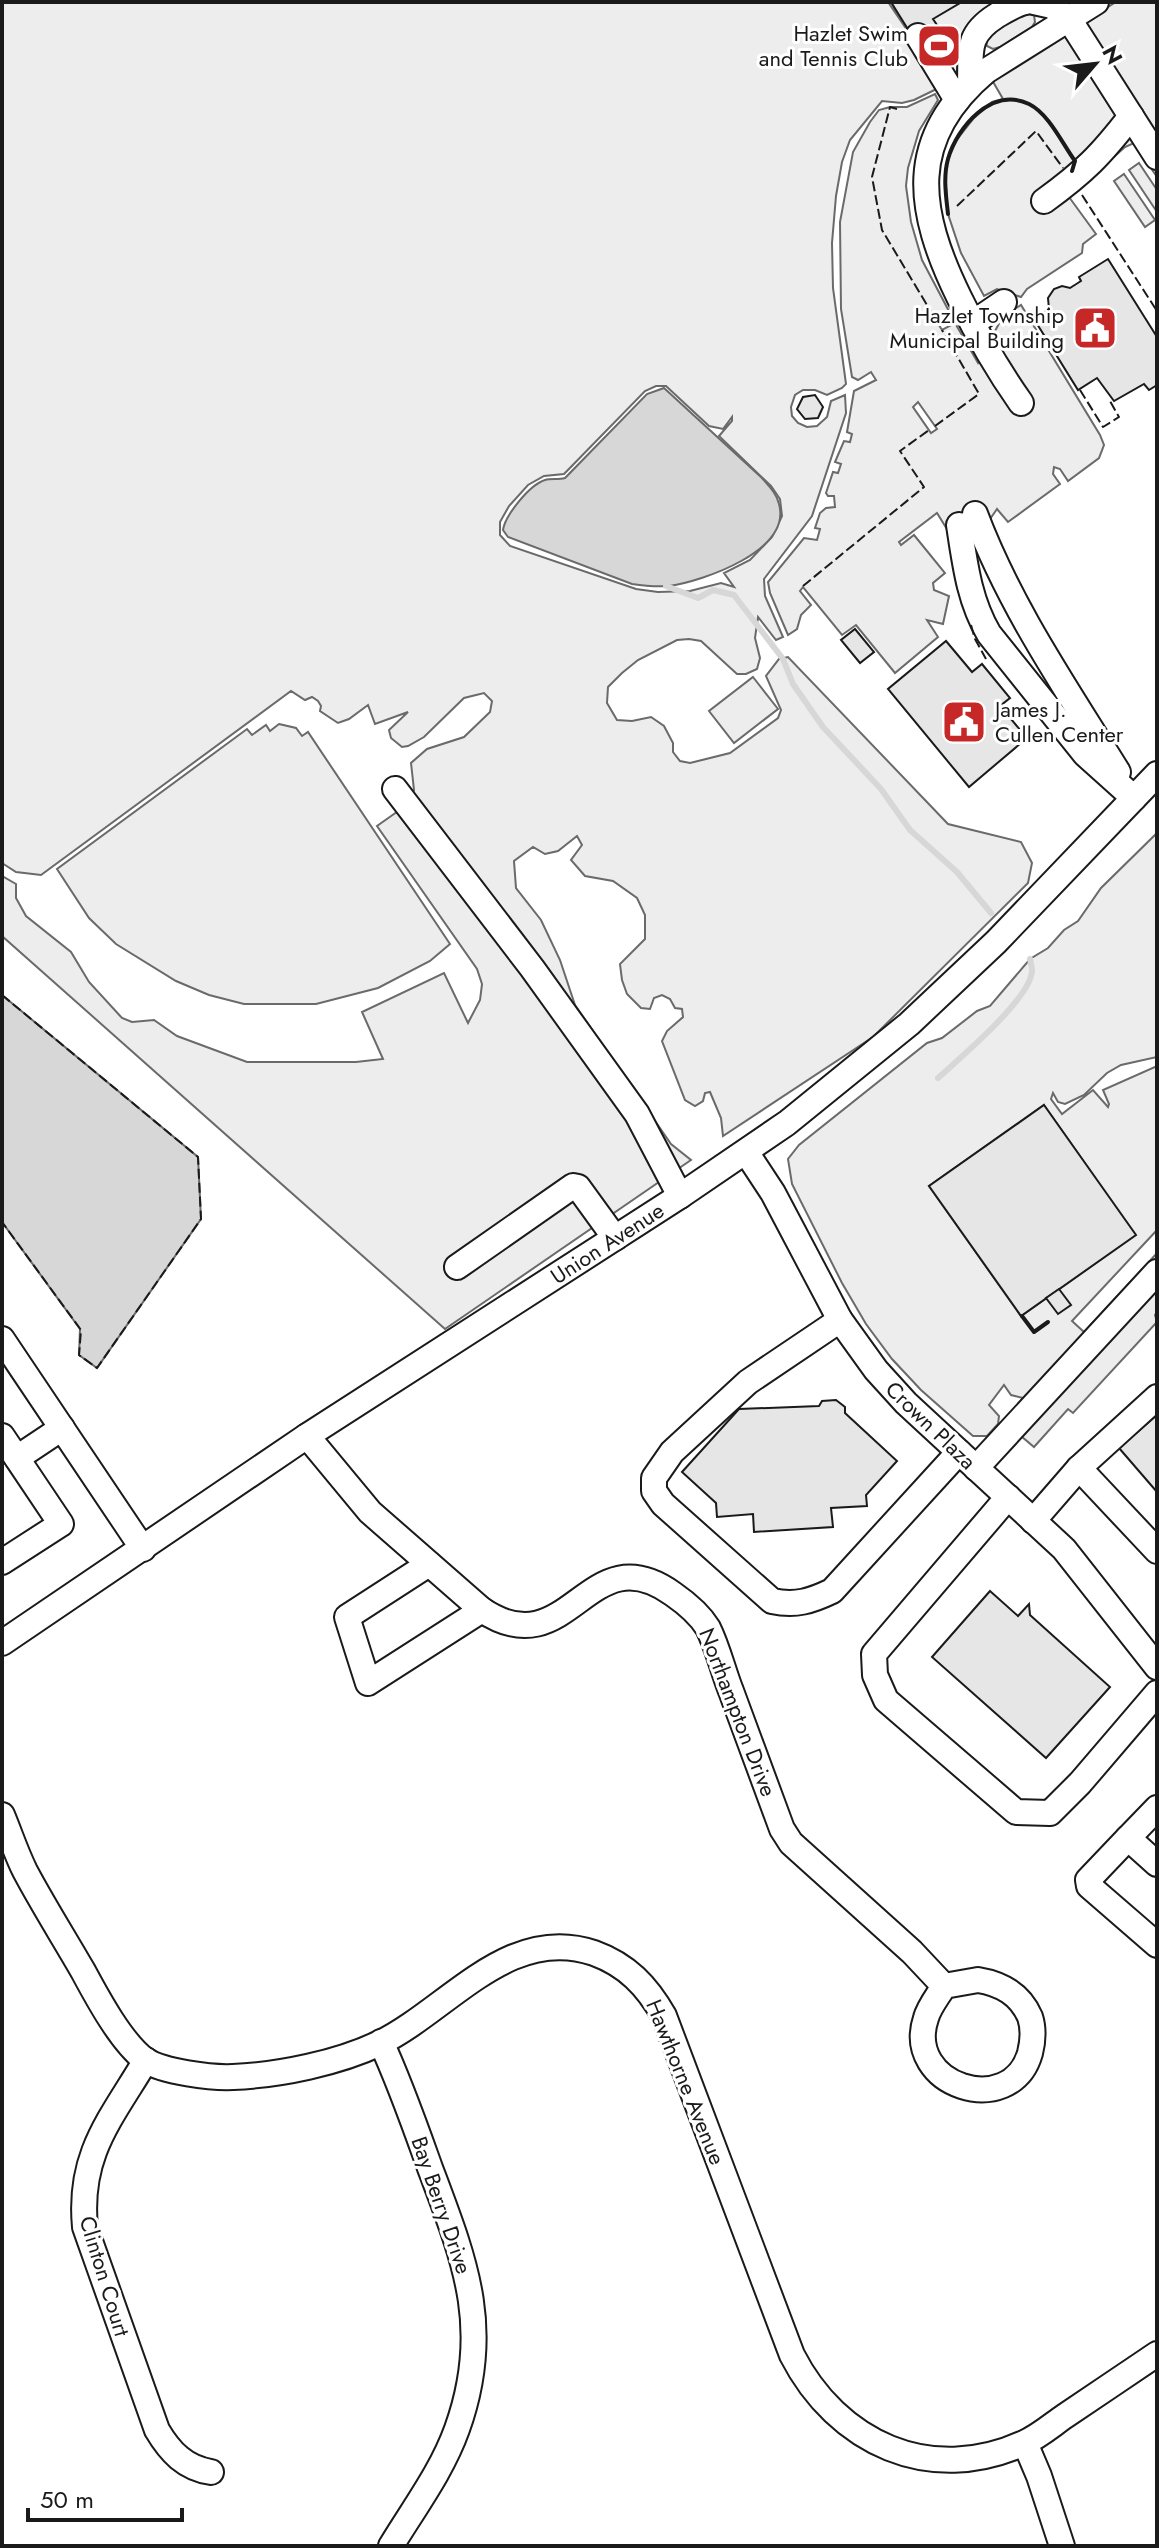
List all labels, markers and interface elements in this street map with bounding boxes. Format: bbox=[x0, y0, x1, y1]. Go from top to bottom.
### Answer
place label: Hazlet Swim and Tennis Club bbox=[759, 17, 908, 74]
sports icon: Hazlet Swim and Tennis Club bbox=[915, 22, 963, 70]
north arrow bbox=[1055, 24, 1135, 104]
text: N bbox=[1094, 39, 1131, 70]
place label: Hazlet Township Municipal Building bbox=[889, 299, 1064, 356]
public building icon: Hazlet Township Municipal Building bbox=[1071, 304, 1119, 352]
place label: James J. Cullen Center bbox=[992, 693, 1124, 750]
public building icon: James J. Cullen Center bbox=[940, 698, 988, 746]
street label: Union Avenue bbox=[544, 1194, 670, 1292]
street label: Crown Plaza bbox=[878, 1373, 984, 1477]
street label: Northampton Drive bbox=[691, 1623, 785, 1801]
street label: Hawthorne Avenue bbox=[638, 1995, 734, 2169]
street label: Bay Berry Drive bbox=[403, 2132, 481, 2278]
street label: Clinton Court bbox=[72, 2212, 139, 2341]
scale bar bbox=[28, 2472, 182, 2522]
text: 50 m bbox=[40, 2482, 94, 2517]

